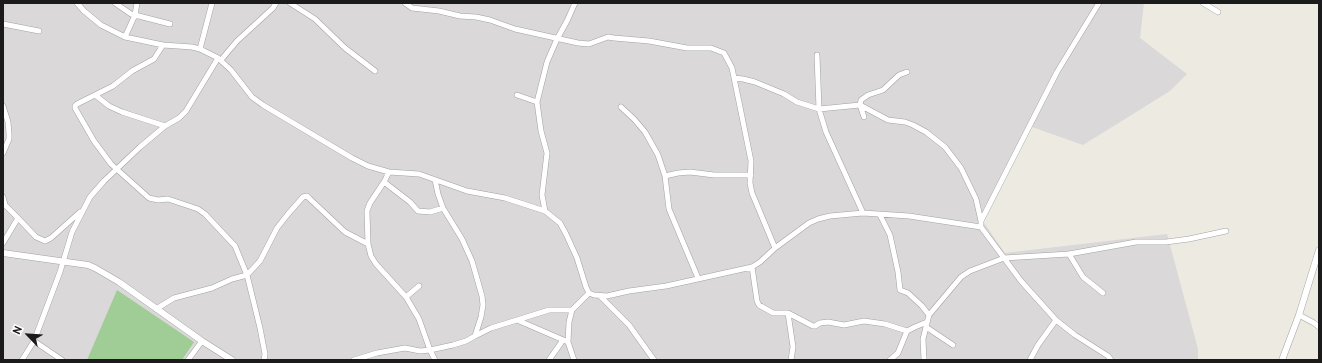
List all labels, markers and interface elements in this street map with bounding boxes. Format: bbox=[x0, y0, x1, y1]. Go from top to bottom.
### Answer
north arrow bbox=[8, 315, 48, 355]
text: N bbox=[9, 324, 25, 336]

